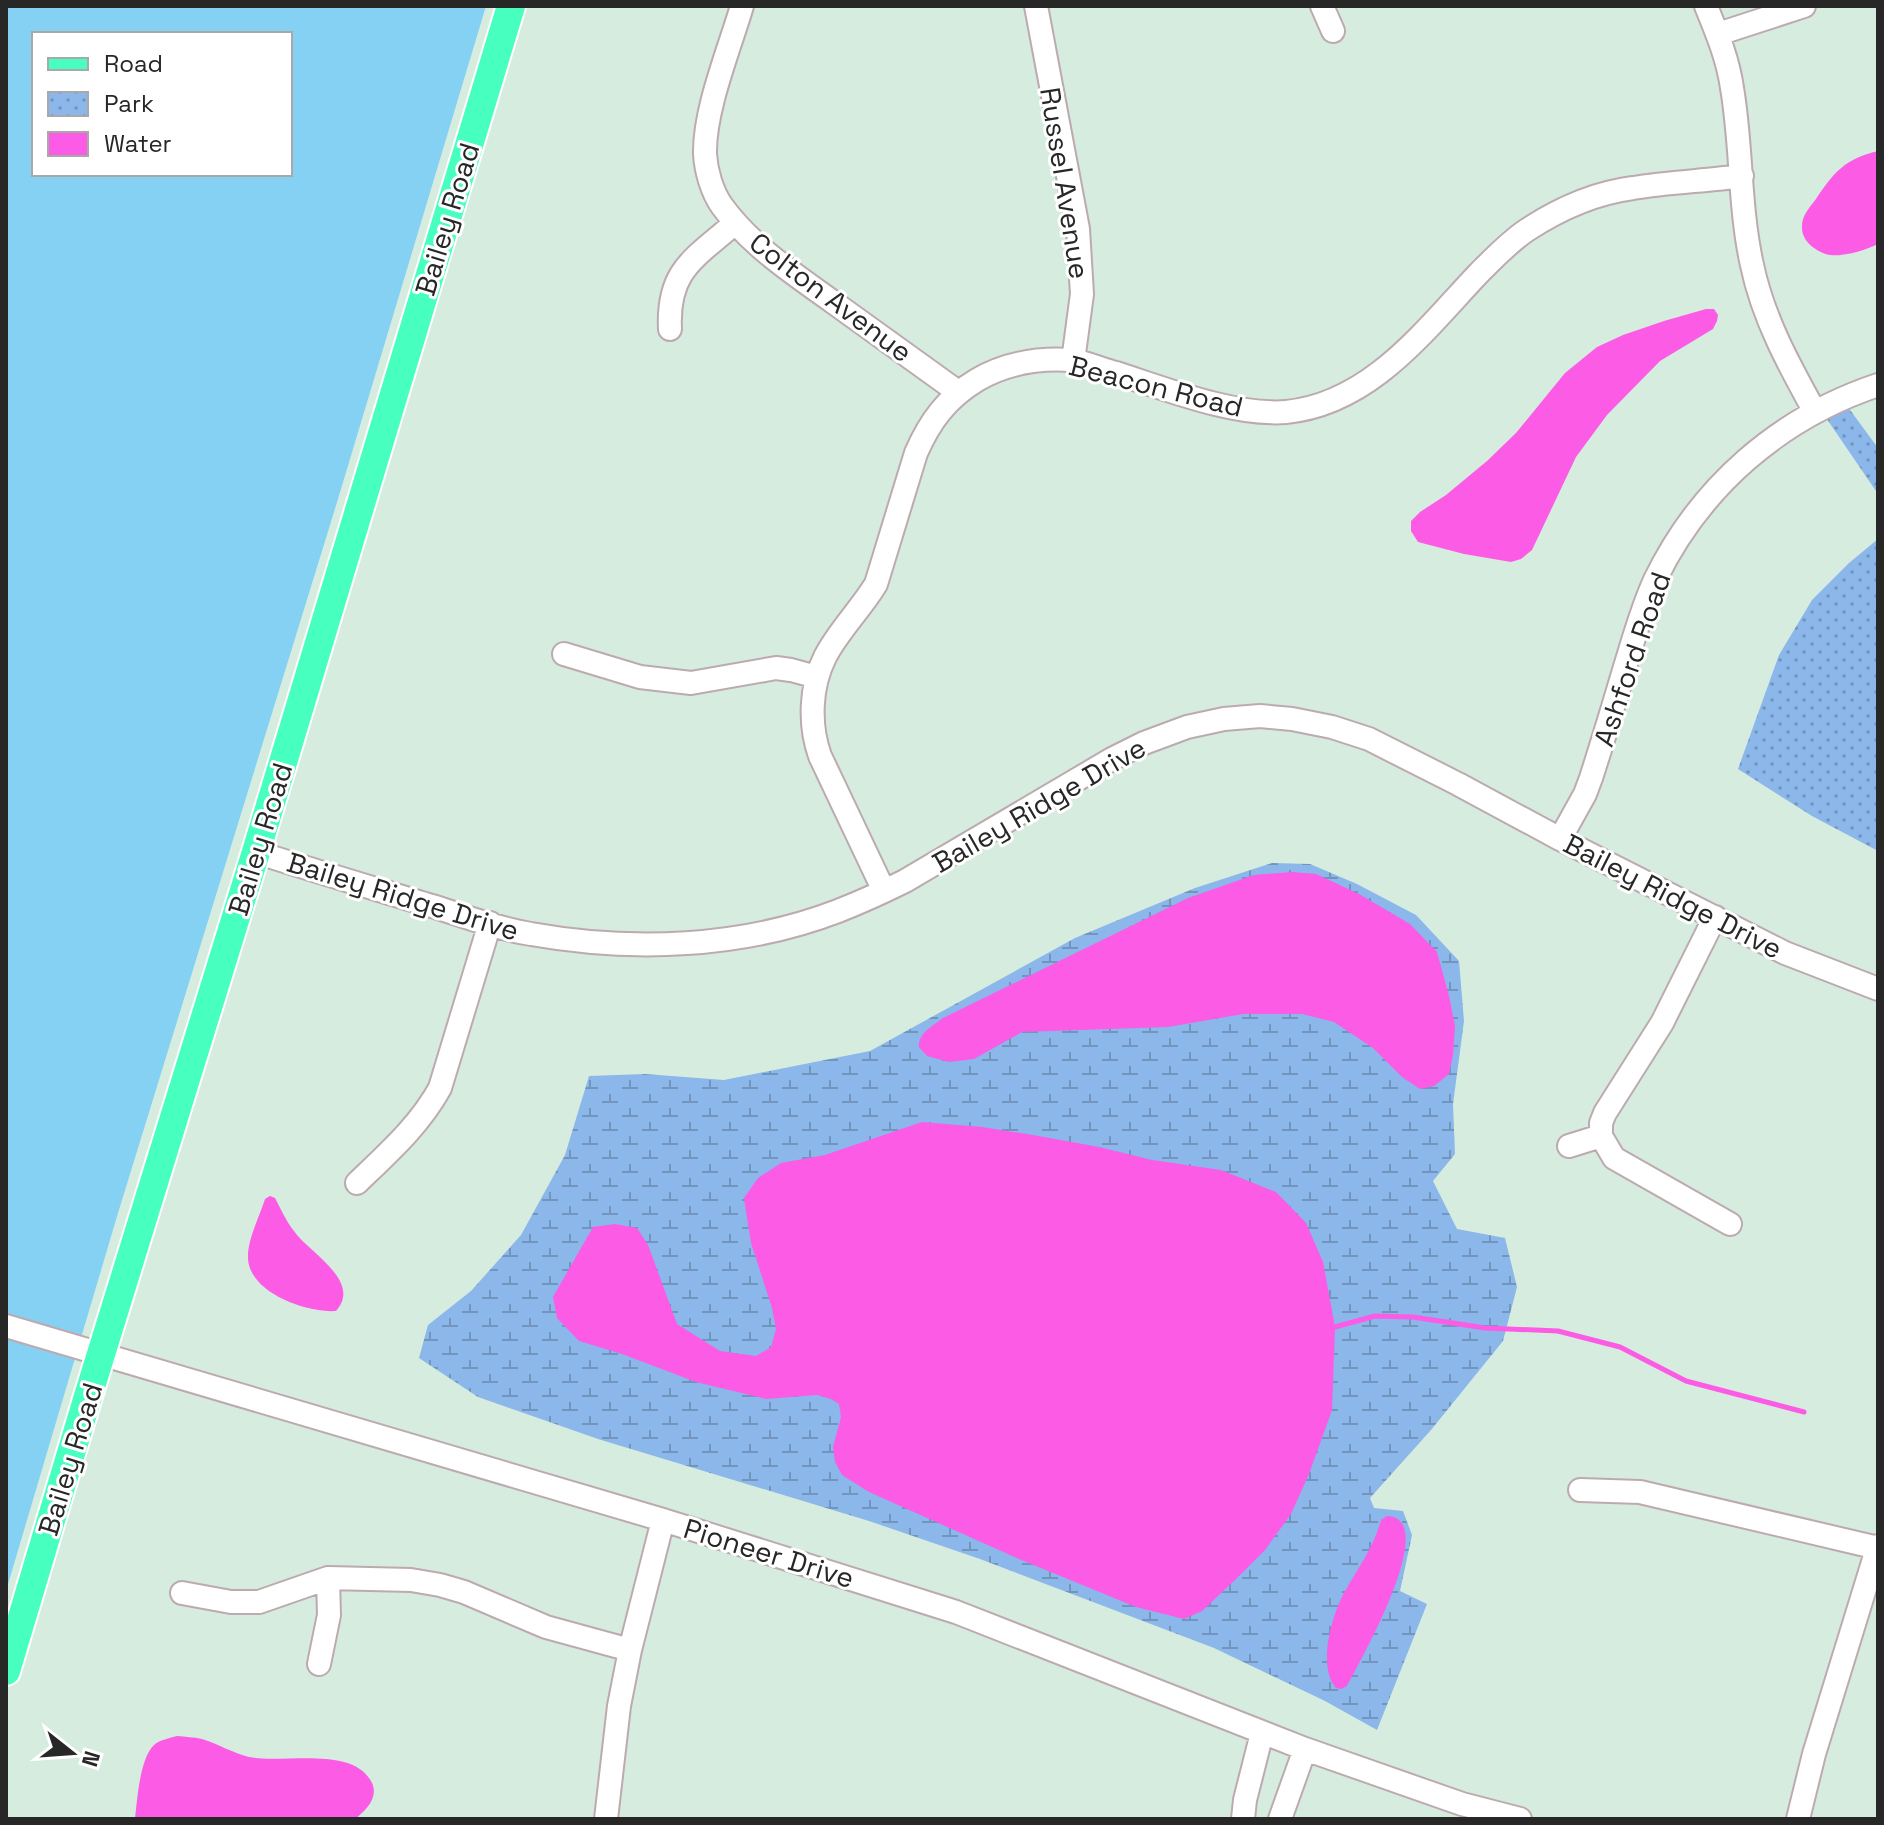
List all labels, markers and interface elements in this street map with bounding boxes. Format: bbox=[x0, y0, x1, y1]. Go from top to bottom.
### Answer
legend bbox=[32, 32, 292, 176]
text: Road bbox=[104, 48, 163, 79]
street label: Russel Avenue bbox=[1032, 85, 1098, 281]
text: Park bbox=[104, 88, 154, 119]
text: Water bbox=[104, 128, 172, 159]
street label: Bailey Road bbox=[407, 138, 487, 300]
street label: Colton Avenue bbox=[742, 224, 920, 370]
street label: Beacon Road bbox=[1065, 347, 1247, 425]
street label: Ashford Road bbox=[1585, 567, 1679, 751]
street label: Bailey Ridge Drive bbox=[926, 729, 1152, 881]
street label: Bailey Road bbox=[220, 758, 300, 920]
street label: Bailey Ridge Drive bbox=[1558, 825, 1788, 967]
street label: Bailey Ridge Drive bbox=[283, 844, 523, 948]
street label: Bailey Road bbox=[30, 1378, 110, 1540]
street label: Pioneer Drive bbox=[680, 1510, 858, 1596]
north arrow bbox=[32, 1713, 112, 1793]
text: N bbox=[76, 1748, 107, 1770]

